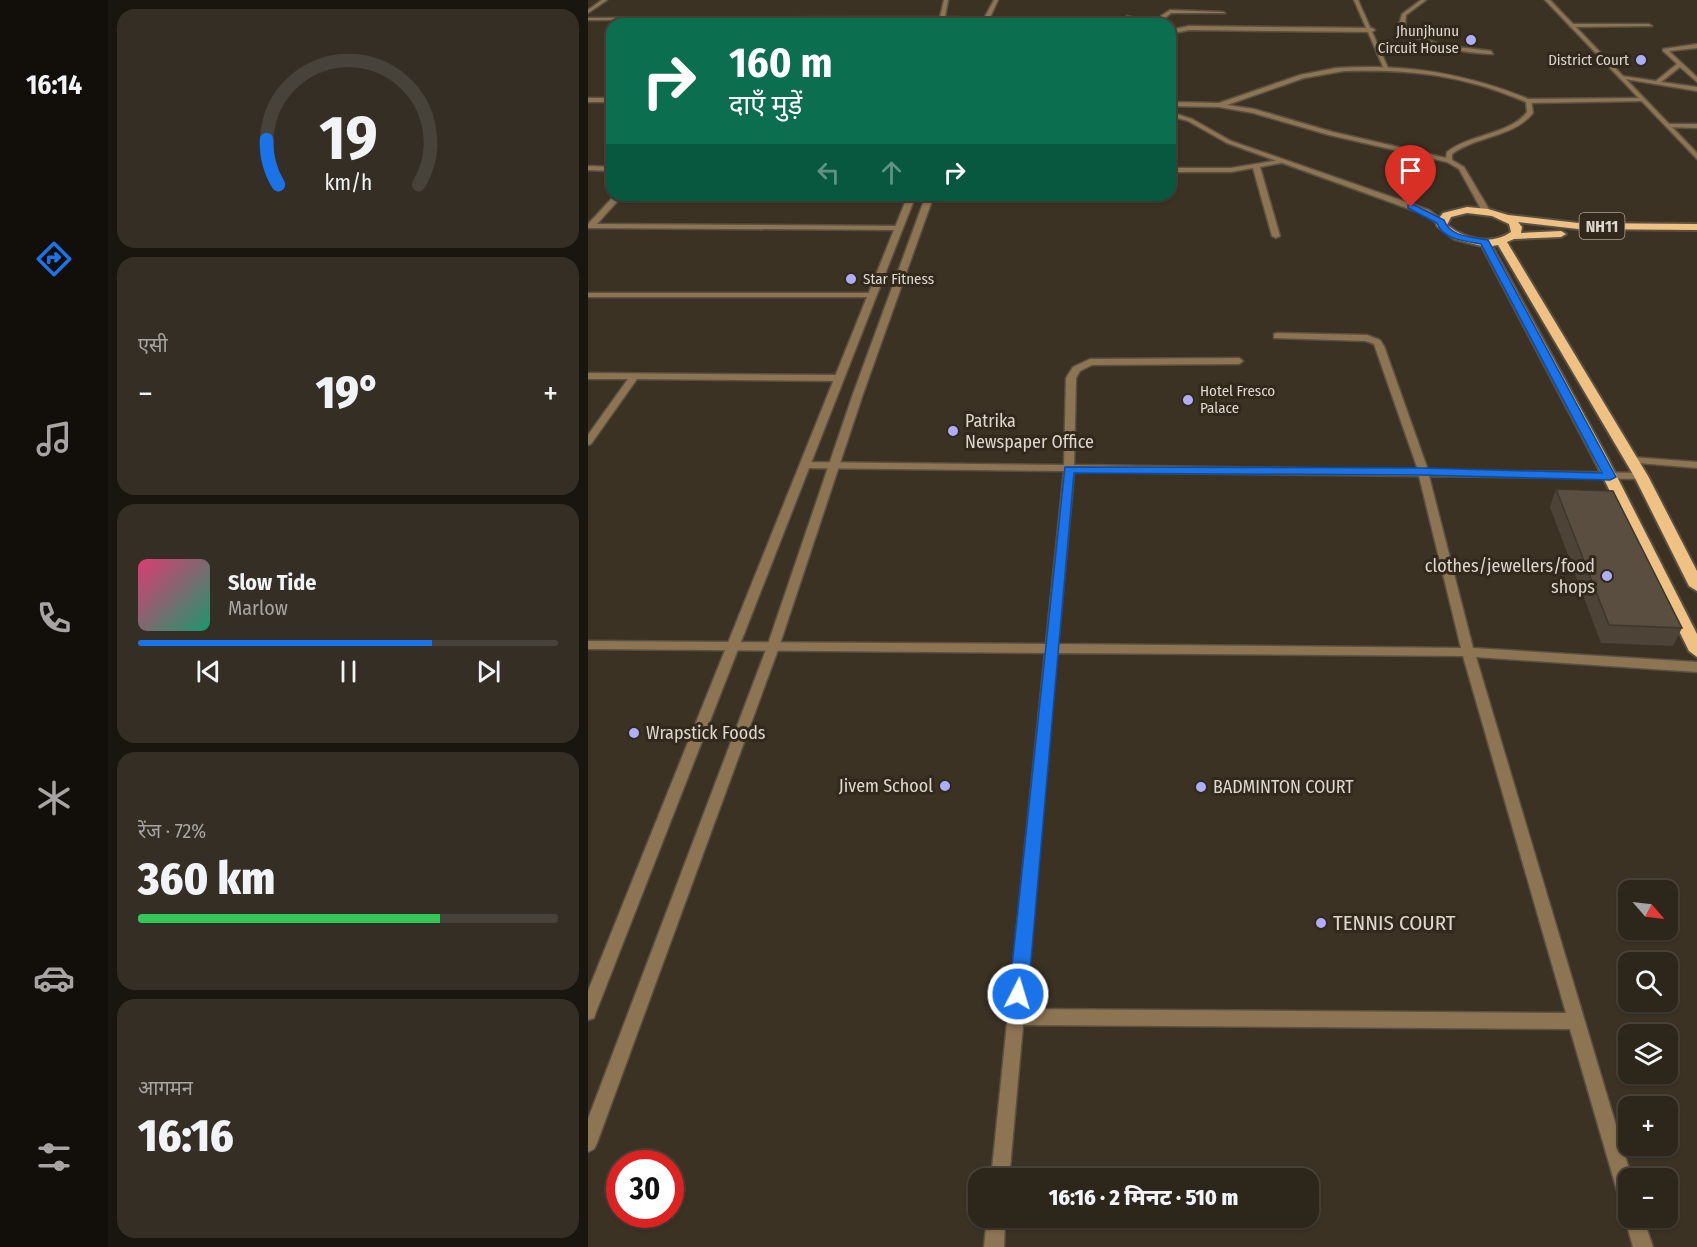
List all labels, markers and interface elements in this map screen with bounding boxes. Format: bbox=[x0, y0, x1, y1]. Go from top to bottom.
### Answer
place label: Jhunjhunu Circuit House bbox=[1378, 22, 1459, 57]
marker: Jhunjhunu Circuit House bbox=[1464, 33, 1478, 47]
text: 160 m bbox=[729, 38, 832, 88]
icon: right bbox=[630, 42, 708, 120]
place label: District Court bbox=[1548, 51, 1629, 69]
marker: District Court bbox=[1634, 53, 1648, 67]
text: 16:14 bbox=[26, 69, 82, 101]
text: दाएँ मुड़ें bbox=[729, 89, 802, 121]
text: 19 bbox=[319, 101, 377, 176]
pin bbox=[1385, 145, 1436, 207]
icon: arrive bbox=[1394, 154, 1427, 187]
icon: left bbox=[812, 156, 845, 189]
icon: ahead bbox=[875, 156, 908, 189]
icon: right bbox=[938, 156, 971, 189]
text: km/h bbox=[324, 171, 372, 197]
road number: NH11 bbox=[1580, 213, 1624, 239]
icon: directions bbox=[33, 238, 75, 280]
place label: Star Fitness bbox=[863, 270, 934, 288]
marker: Star Fitness bbox=[844, 272, 858, 286]
text: एसी bbox=[138, 333, 168, 357]
text: 19° bbox=[316, 366, 380, 420]
text: − bbox=[138, 374, 153, 414]
text: + bbox=[543, 374, 558, 414]
place label: Hotel Fresco Palace bbox=[1200, 382, 1275, 417]
marker: Hotel Fresco Palace bbox=[1181, 393, 1195, 407]
place label: Patrika Newspaper Office bbox=[965, 410, 1094, 453]
icon: music bbox=[33, 418, 75, 460]
marker: Patrika Newspaper Office bbox=[946, 424, 960, 438]
place label: clothes/jewellers/food shops bbox=[1425, 555, 1595, 598]
text: Slow Tide bbox=[228, 569, 316, 596]
marker: clothes/jewellers/food shops bbox=[1600, 569, 1614, 583]
text: Marlow bbox=[228, 596, 288, 620]
icon: phone bbox=[33, 597, 75, 639]
icon: previous bbox=[192, 655, 225, 688]
icon: pause bbox=[332, 655, 365, 688]
icon: next bbox=[472, 655, 505, 688]
place label: Wrapstick Foods bbox=[646, 722, 766, 744]
marker: Wrapstick Foods bbox=[627, 726, 641, 740]
place label: Jivem School bbox=[839, 775, 933, 797]
place label: BADMINTON COURT bbox=[1213, 776, 1354, 798]
icon: climate bbox=[33, 777, 75, 819]
marker: Jivem School bbox=[938, 779, 952, 793]
marker: BADMINTON COURT bbox=[1194, 780, 1208, 794]
text: रेंज · 72% bbox=[138, 819, 206, 843]
text: 360 km bbox=[138, 852, 275, 906]
north arrow bbox=[1618, 880, 1678, 940]
map controls bbox=[1618, 880, 1678, 1228]
place label: TENNIS COURT bbox=[1333, 910, 1456, 936]
marker: TENNIS COURT bbox=[1314, 916, 1328, 930]
button: search bbox=[1618, 952, 1678, 1012]
icon: car bbox=[33, 957, 75, 999]
position arrow bbox=[986, 962, 1050, 1026]
button: layers bbox=[1618, 1024, 1678, 1084]
text: आगमन bbox=[138, 1076, 193, 1100]
button: + bbox=[1618, 1096, 1678, 1156]
text: 16:16 bbox=[138, 1109, 234, 1163]
icon: filters bbox=[33, 1136, 75, 1178]
speed limit sign: 30 bbox=[606, 1150, 684, 1228]
button: − bbox=[1618, 1168, 1678, 1228]
text: 16:16 · 2 मिनट · 510 m bbox=[1049, 1184, 1238, 1211]

